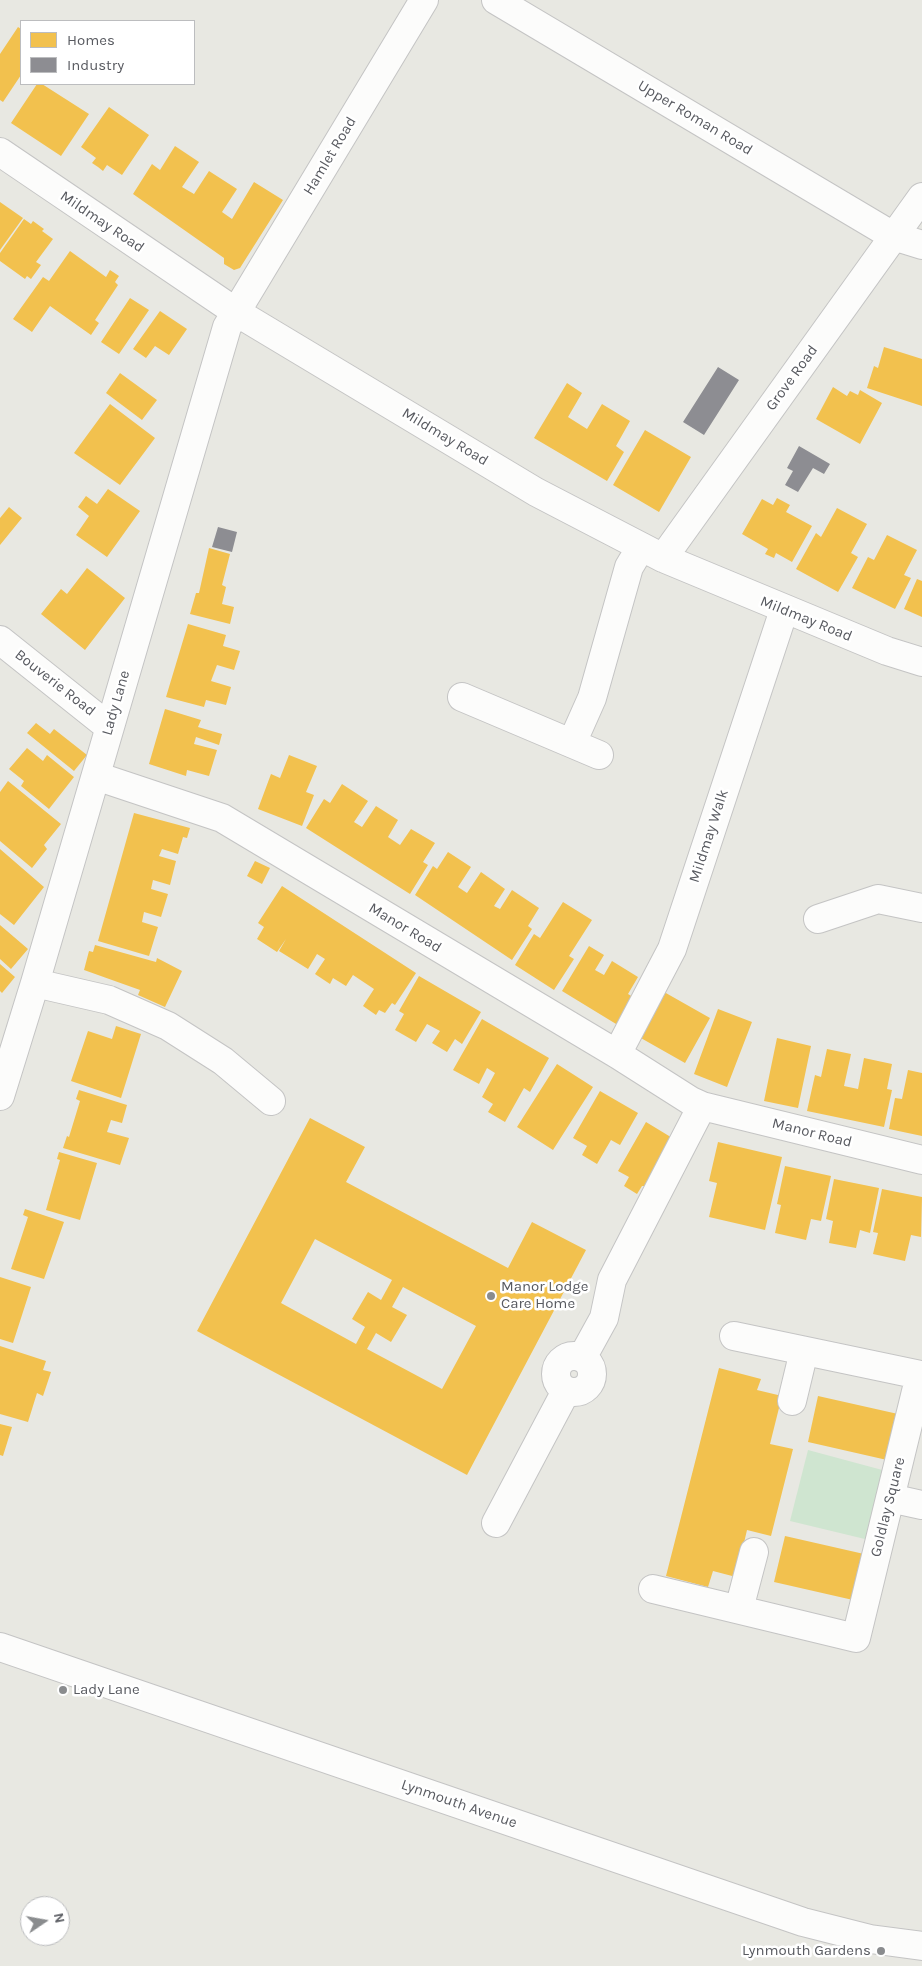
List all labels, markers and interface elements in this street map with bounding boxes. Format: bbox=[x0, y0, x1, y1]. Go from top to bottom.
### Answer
legend bbox=[20, 20, 195, 85]
text: Homes bbox=[67, 31, 115, 49]
text: Industry bbox=[67, 56, 124, 74]
street label: Upper Roman Road bbox=[634, 77, 756, 159]
street label: Hamlet Road bbox=[300, 114, 360, 198]
street label: Mildmay Road bbox=[56, 187, 148, 257]
street label: Grove Road bbox=[762, 342, 822, 414]
street label: Mildmay Road bbox=[399, 404, 491, 470]
street label: Mildmay Road bbox=[757, 592, 855, 646]
street label: Bouverie Road bbox=[11, 646, 99, 720]
street label: Lady Lane bbox=[98, 668, 134, 738]
street label: Mildmay Walk bbox=[685, 787, 733, 885]
street label: Manor Road bbox=[365, 899, 445, 957]
street label: Manor Road bbox=[770, 1114, 854, 1152]
place label: Manor Lodge Care Home bbox=[501, 1278, 588, 1313]
marker: Manor Lodge Care Home bbox=[485, 1290, 497, 1302]
street label: Goldlay Square bbox=[867, 1455, 909, 1559]
place label: Lady Lane bbox=[73, 1681, 140, 1699]
marker: Lady Lane bbox=[57, 1684, 69, 1696]
street label: Lynmouth Avenue bbox=[399, 1776, 519, 1832]
north arrow bbox=[20, 1896, 70, 1946]
text: N bbox=[50, 1911, 69, 1925]
place label: Lynmouth Gardens bbox=[742, 1942, 871, 1960]
marker: Lynmouth Gardens bbox=[875, 1945, 887, 1957]

